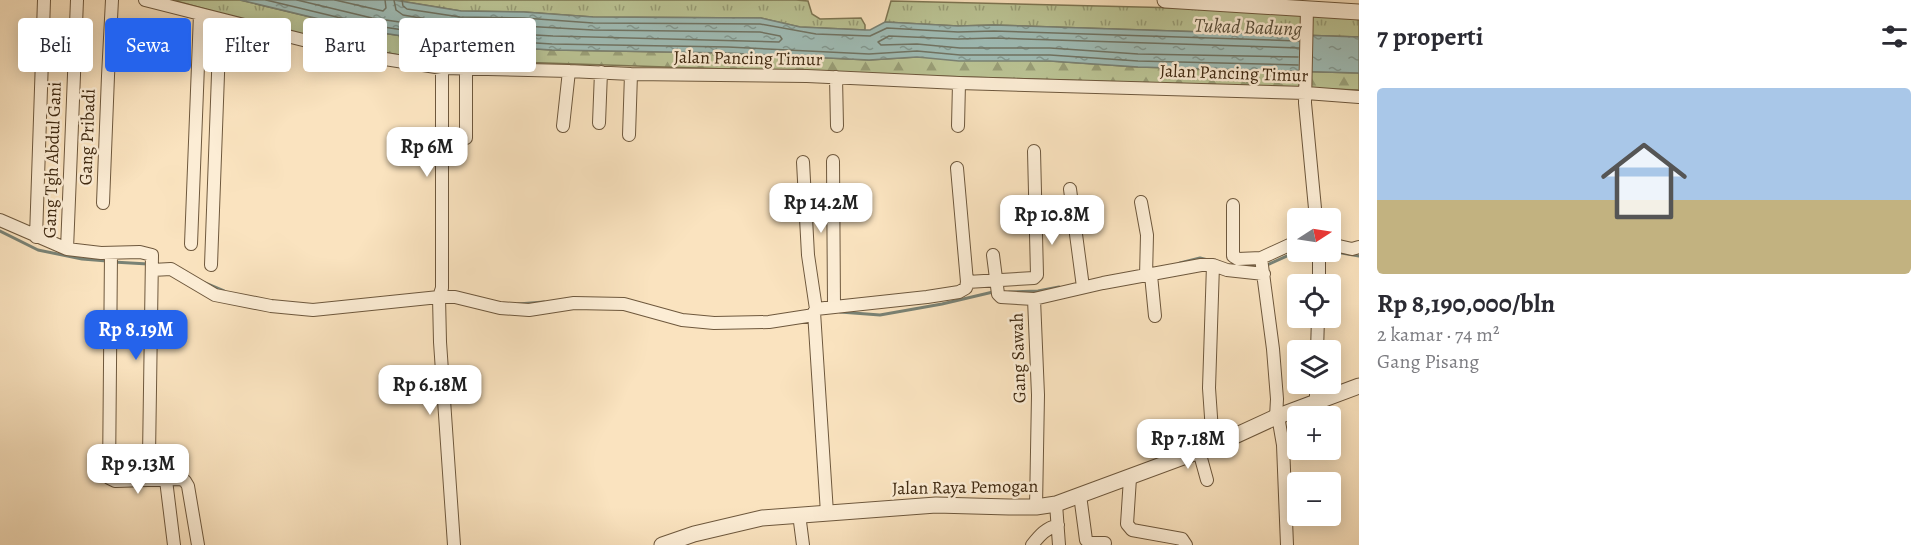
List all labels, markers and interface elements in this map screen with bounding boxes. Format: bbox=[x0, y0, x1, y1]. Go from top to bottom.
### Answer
water label: Tukad Badung bbox=[1193, 12, 1303, 42]
chip: Beli bbox=[18, 18, 93, 72]
chip: Sewa bbox=[105, 18, 191, 72]
chip: Filter bbox=[203, 18, 291, 72]
chip: Baru bbox=[303, 18, 387, 72]
chip: Apartemen bbox=[399, 18, 536, 72]
text: 7 properti bbox=[1377, 19, 1483, 54]
icon: filters bbox=[1878, 20, 1911, 53]
street label: Jalan Pancing Timur bbox=[673, 45, 823, 71]
street label: Jalan Pancing Timur bbox=[1159, 58, 1309, 88]
street label: Gang Tgh Abdul Gani bbox=[37, 81, 67, 239]
street label: Gang Pribadi bbox=[73, 88, 101, 186]
pin: Rp 6M bbox=[385, 127, 469, 178]
icon: home bbox=[1590, 127, 1698, 235]
text: Rp 6M bbox=[401, 133, 453, 160]
pin: Rp 14.2M bbox=[759, 183, 883, 234]
text: Rp 14.2M bbox=[783, 189, 859, 216]
pin: Rp 10.8M bbox=[990, 195, 1114, 246]
text: Rp 10.8M bbox=[1014, 201, 1090, 228]
north arrow bbox=[1287, 208, 1341, 262]
map controls bbox=[1287, 208, 1341, 526]
button: locate bbox=[1287, 274, 1341, 328]
text: Rp 8,190,000/bln bbox=[1377, 286, 1555, 321]
pin: Rp 8.19M bbox=[74, 310, 198, 361]
street label: Gang Sawah bbox=[1004, 312, 1032, 404]
text: Rp 8.19M bbox=[99, 316, 173, 343]
text: 2 kamar · 74 m² bbox=[1377, 321, 1499, 348]
button: layers bbox=[1287, 340, 1341, 394]
text: Gang Pisang bbox=[1377, 348, 1479, 375]
pin: Rp 6.18M bbox=[368, 365, 492, 416]
text: Rp 6.18M bbox=[392, 371, 468, 398]
button: + bbox=[1287, 406, 1341, 460]
pin: Rp 7.18M bbox=[1126, 419, 1250, 470]
text: Rp 7.18M bbox=[1151, 425, 1225, 452]
pin: Rp 9.13M bbox=[76, 444, 200, 495]
text: Rp 9.13M bbox=[101, 450, 175, 477]
button: − bbox=[1287, 472, 1341, 526]
street label: Jalan Raya Pemogan bbox=[892, 474, 1039, 500]

